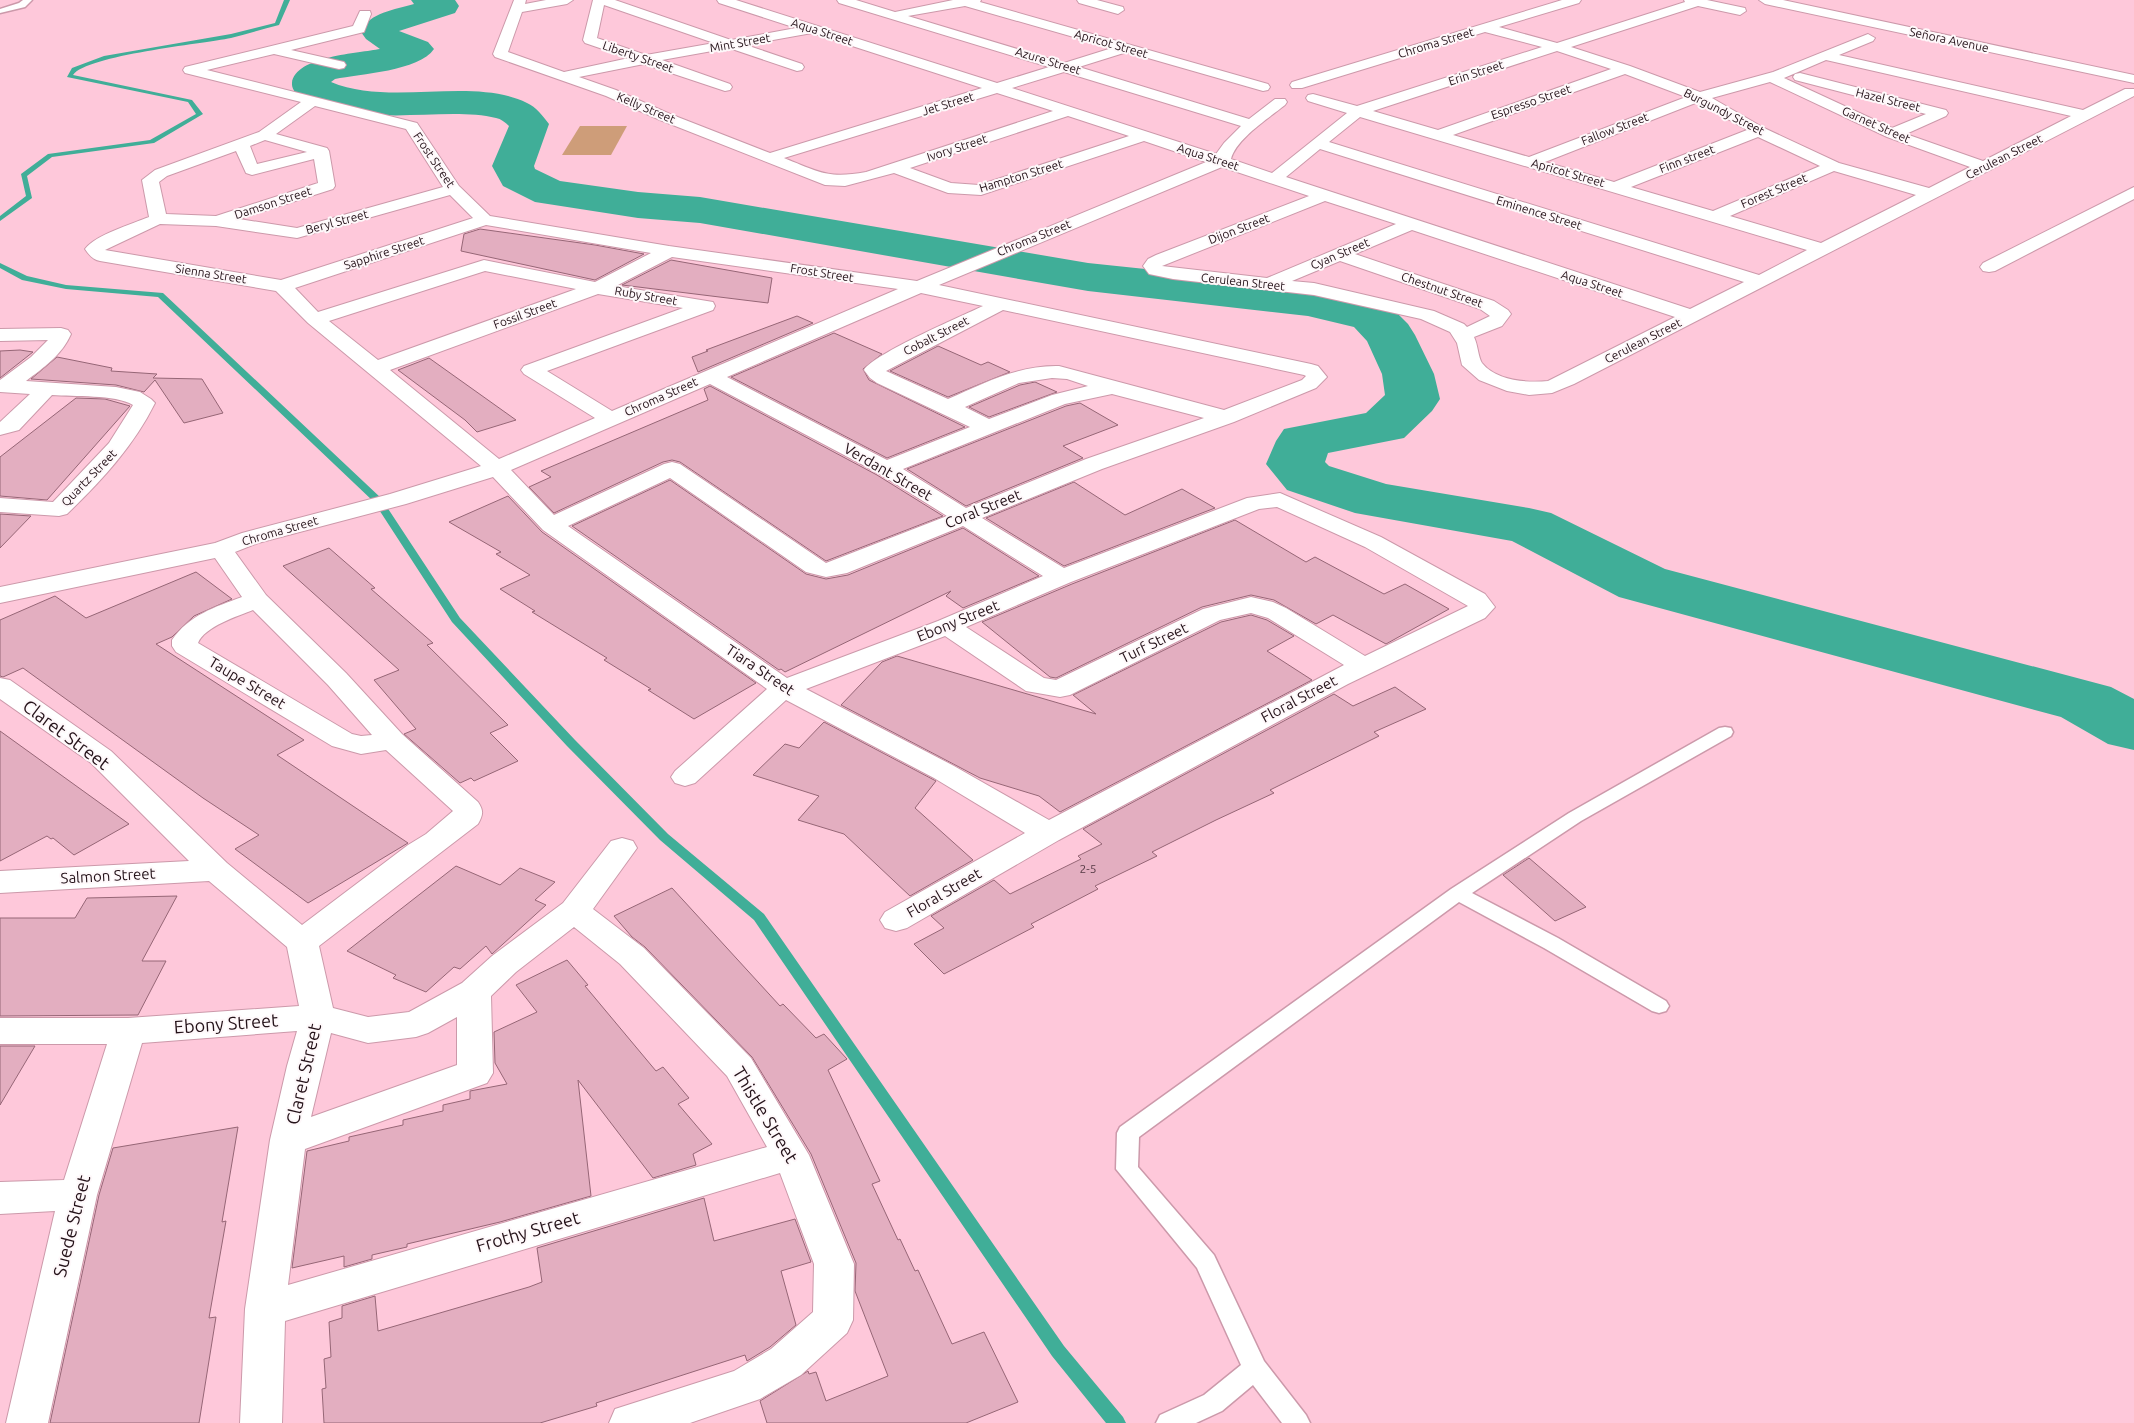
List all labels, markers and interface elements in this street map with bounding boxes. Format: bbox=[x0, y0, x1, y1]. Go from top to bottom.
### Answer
street label: Aqua Street bbox=[790, 15, 855, 48]
street label: Chroma Street bbox=[1396, 25, 1476, 60]
street label: Señora Avenue bbox=[1908, 25, 1990, 54]
street label: Apricot Street bbox=[1073, 27, 1150, 60]
street label: Mint Street bbox=[709, 31, 771, 54]
street label: Liberty Street bbox=[601, 38, 676, 75]
street label: Azure Street bbox=[1014, 44, 1083, 77]
street label: Erin Street bbox=[1447, 57, 1505, 88]
street label: Espresso Street bbox=[1489, 82, 1573, 121]
street label: Hazel Street bbox=[1855, 85, 1922, 114]
street label: Burgundy Street bbox=[1682, 86, 1767, 138]
street label: Kelly Street bbox=[615, 89, 678, 126]
street label: Jet Street bbox=[920, 89, 976, 118]
street label: Garnet Street bbox=[1840, 104, 1913, 145]
street label: Fallow Street bbox=[1579, 110, 1651, 147]
street label: Frost Street bbox=[411, 130, 458, 190]
street label: Cerulean Street bbox=[1963, 131, 2045, 182]
street label: Ivory Street bbox=[925, 132, 989, 163]
street label: Aqua Street bbox=[1176, 140, 1241, 173]
street label: Finn street bbox=[1657, 142, 1717, 175]
street label: Apricot Street bbox=[1530, 156, 1607, 189]
street label: Hampton Street bbox=[977, 157, 1064, 194]
street label: Forest Street bbox=[1739, 171, 1809, 210]
street label: Damson Street bbox=[233, 184, 313, 221]
street label: Eminence Street bbox=[1495, 193, 1584, 232]
street label: Beryl Street bbox=[304, 207, 370, 236]
street label: Dijon Street bbox=[1206, 211, 1271, 246]
street label: Chroma Street bbox=[995, 217, 1073, 258]
street label: Sapphire Street bbox=[342, 233, 426, 272]
street label: Cyan Street bbox=[1309, 235, 1371, 272]
street label: Sienna Street bbox=[175, 261, 248, 286]
street label: Frost Street bbox=[790, 261, 855, 284]
street label: Aqua Street bbox=[1560, 267, 1625, 300]
street label: Chestnut Street bbox=[1400, 269, 1485, 310]
street label: Cerulean Street bbox=[1200, 271, 1286, 292]
street label: Ruby Street bbox=[614, 284, 679, 307]
street label: Fossil Street bbox=[492, 296, 558, 331]
street label: Cobalt Street bbox=[901, 313, 971, 358]
street label: Cerulean Street bbox=[1602, 315, 1684, 366]
street label: Chroma Street bbox=[622, 375, 700, 418]
street label: Verdant Street bbox=[841, 439, 936, 504]
street label: Quartz Street bbox=[58, 447, 119, 509]
street label: Coral Street bbox=[942, 486, 1023, 532]
street label: Chroma Street bbox=[240, 513, 320, 548]
street label: Ebony Street bbox=[914, 596, 1001, 645]
street label: Turf Street bbox=[1117, 619, 1190, 666]
street label: Tiara Street bbox=[723, 641, 798, 699]
street label: Taupe Street bbox=[206, 653, 289, 712]
street label: Floral Street bbox=[1258, 671, 1340, 726]
street label: Claret Street bbox=[19, 695, 114, 773]
house number: 2-5 bbox=[1079, 862, 1097, 875]
street label: Floral Street bbox=[903, 864, 984, 921]
street label: Salmon Street bbox=[60, 865, 156, 886]
street label: Ebony Street bbox=[173, 1009, 279, 1037]
street label: Claret Street bbox=[282, 1021, 324, 1126]
street label: Thistle Street bbox=[729, 1063, 802, 1166]
street label: Suede Street bbox=[49, 1173, 93, 1279]
street label: Frothy Street bbox=[474, 1207, 582, 1255]

